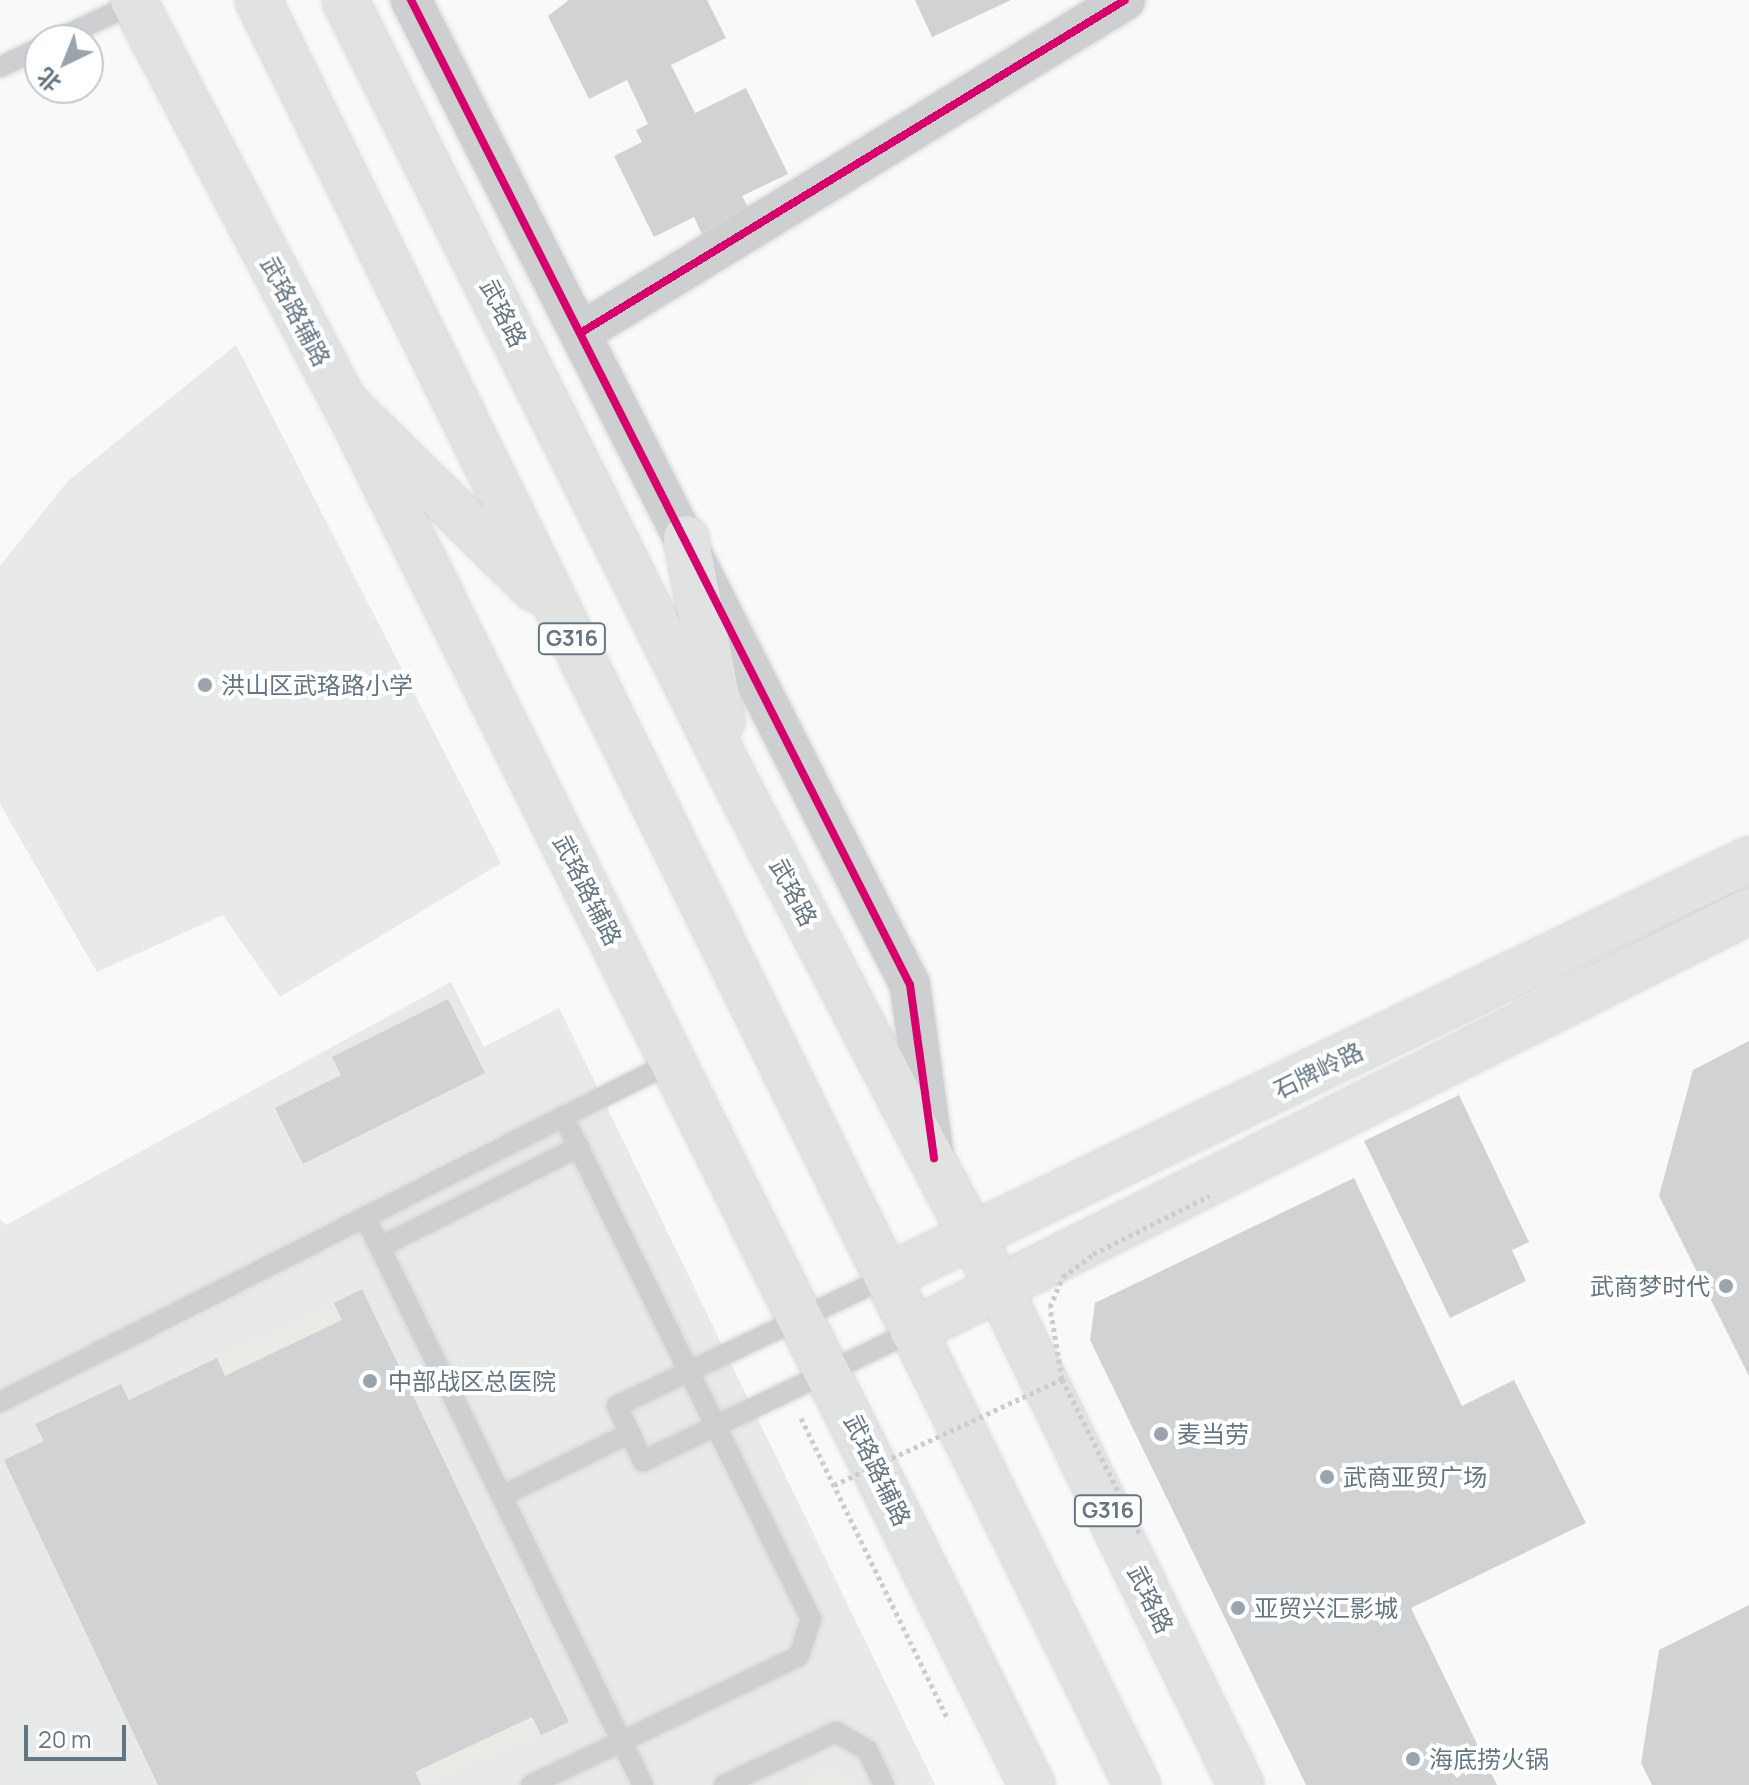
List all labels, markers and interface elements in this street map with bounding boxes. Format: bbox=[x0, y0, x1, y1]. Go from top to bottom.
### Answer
north arrow bbox=[24, 24, 104, 104]
text: 北 bbox=[31, 62, 67, 99]
street label: 武珞路辅路 bbox=[255, 251, 337, 371]
street label: 武珞路 bbox=[475, 274, 533, 352]
road number: G316 bbox=[536, 621, 608, 657]
place label: 洪山区武珞路小学 bbox=[221, 671, 413, 699]
marker: 洪山区武珞路小学 bbox=[196, 676, 214, 694]
street label: 武珞路辅路 bbox=[548, 830, 628, 950]
street label: 武珞路 bbox=[764, 853, 824, 931]
street label: 石牌岭路 bbox=[1269, 1036, 1367, 1104]
place label: 武商梦时代 bbox=[1590, 1272, 1710, 1300]
marker: 武商梦时代 bbox=[1717, 1277, 1735, 1295]
place label: 中部战区总医院 bbox=[388, 1367, 556, 1395]
marker: 中部战区总医院 bbox=[359, 1370, 381, 1392]
street label: 武珞路辅路 bbox=[839, 1410, 917, 1530]
place label: 麦当劳 bbox=[1177, 1420, 1249, 1448]
marker: 麦当劳 bbox=[1152, 1425, 1170, 1443]
place label: 武商亚贸广场 bbox=[1343, 1463, 1487, 1491]
marker: 武商亚贸广场 bbox=[1318, 1468, 1336, 1486]
road number: G316 bbox=[1072, 1493, 1144, 1529]
street label: 武珞路 bbox=[1122, 1560, 1180, 1638]
place label: 亚贸兴汇影城 bbox=[1254, 1594, 1398, 1622]
marker: 亚贸兴汇影城 bbox=[1229, 1599, 1247, 1617]
scale bar bbox=[28, 1709, 130, 1759]
text: 20 m bbox=[38, 1722, 91, 1755]
place label: 海底捞火锅 bbox=[1429, 1745, 1549, 1773]
marker: 海底捞火锅 bbox=[1404, 1750, 1422, 1768]

